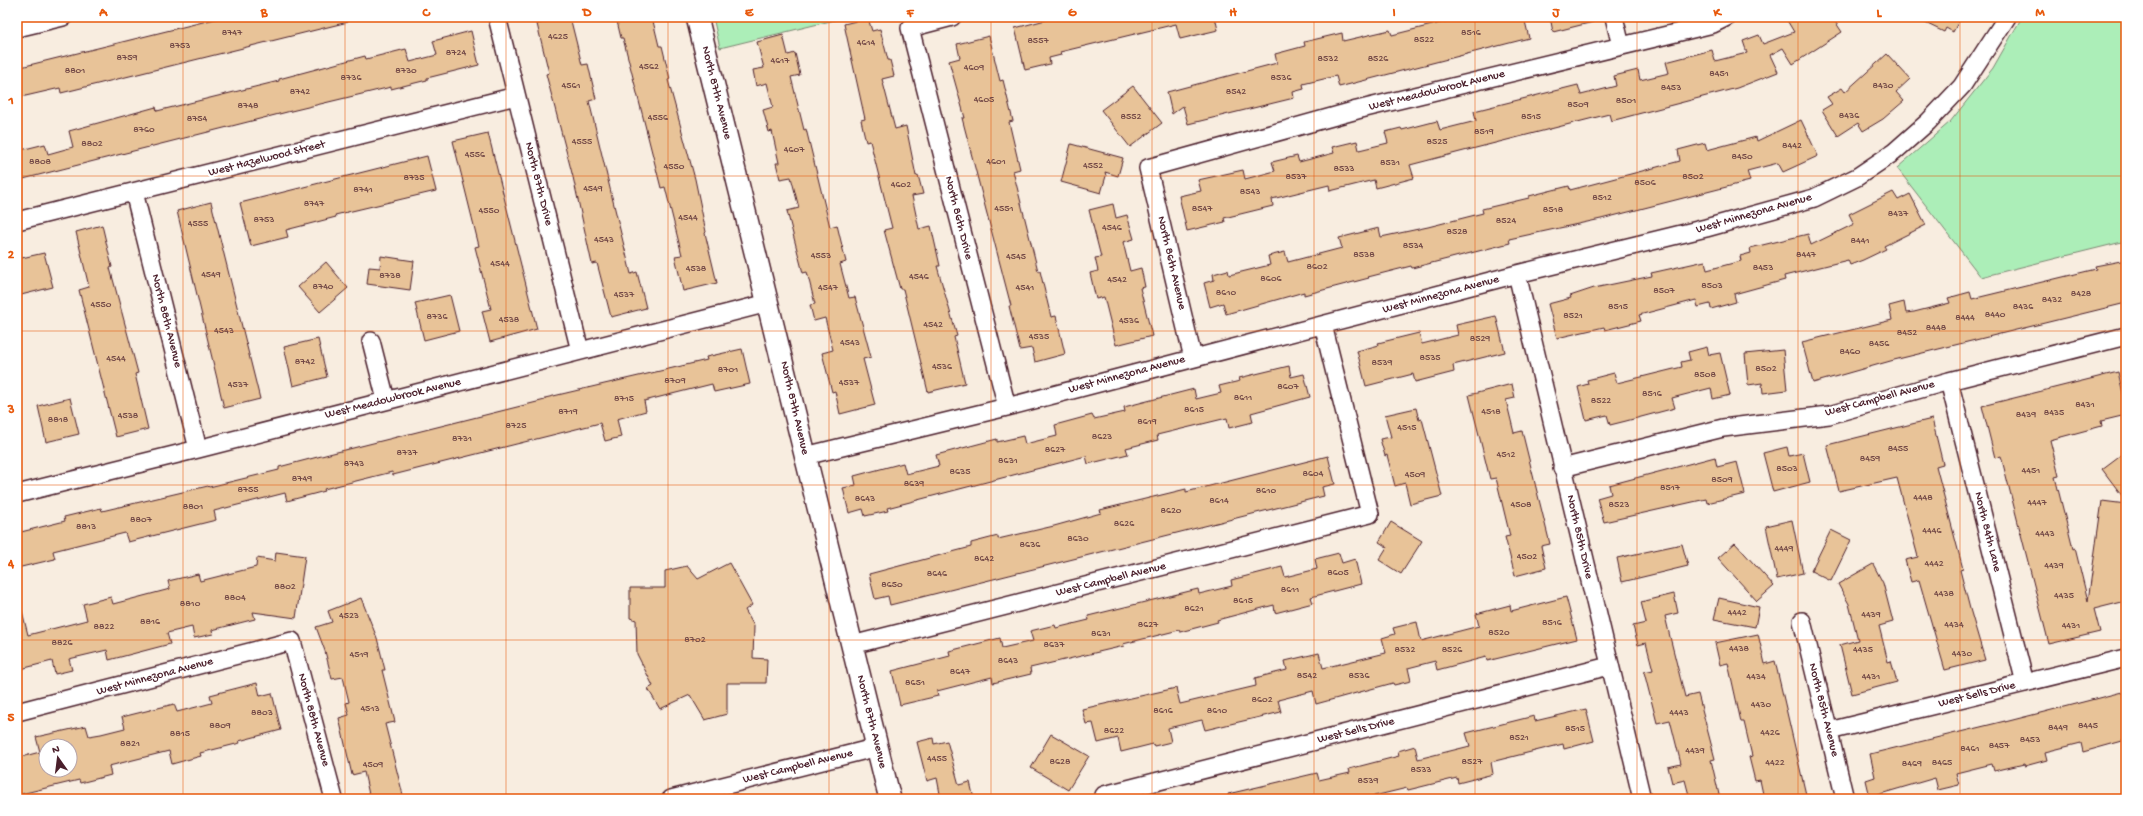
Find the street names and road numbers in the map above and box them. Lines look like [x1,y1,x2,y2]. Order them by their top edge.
street label: North 87th Avenue [698,45,735,142]
street label: West Meadowbrook Avenue [1368,67,1507,115]
street label: West Hazelwood Street [207,137,328,180]
street label: North 87th Drive [521,141,555,228]
street label: North 86th Drive [941,175,975,262]
street label: West Minnezona Avenue [1694,191,1814,237]
street label: North 86th Avenue [1153,215,1189,312]
street label: North 88th Avenue [148,273,185,370]
street label: West Minnezona Avenue [1381,273,1501,317]
street label: West Minnezona Avenue [1067,353,1187,397]
street label: North 87th Avenue [776,360,812,457]
street label: West Meadowbrook Avenue [324,375,463,423]
street label: West Campbell Avenue [1824,377,1937,420]
street label: North 84th Lane [1970,491,2004,574]
street label: North 85th Drive [1563,494,1596,581]
street label: West Campbell Avenue [1055,559,1168,600]
street label: West Minnezona Avenue [95,655,215,699]
street label: North 85th Avenue [1805,662,1842,759]
street label: North 88th Avenue [294,672,332,769]
street label: North 87th Avenue [853,674,890,771]
street label: West Sells Drive [1937,678,2018,711]
street label: West Sells Drive [1316,714,1397,747]
street label: West Campbell Avenue [742,746,855,787]

